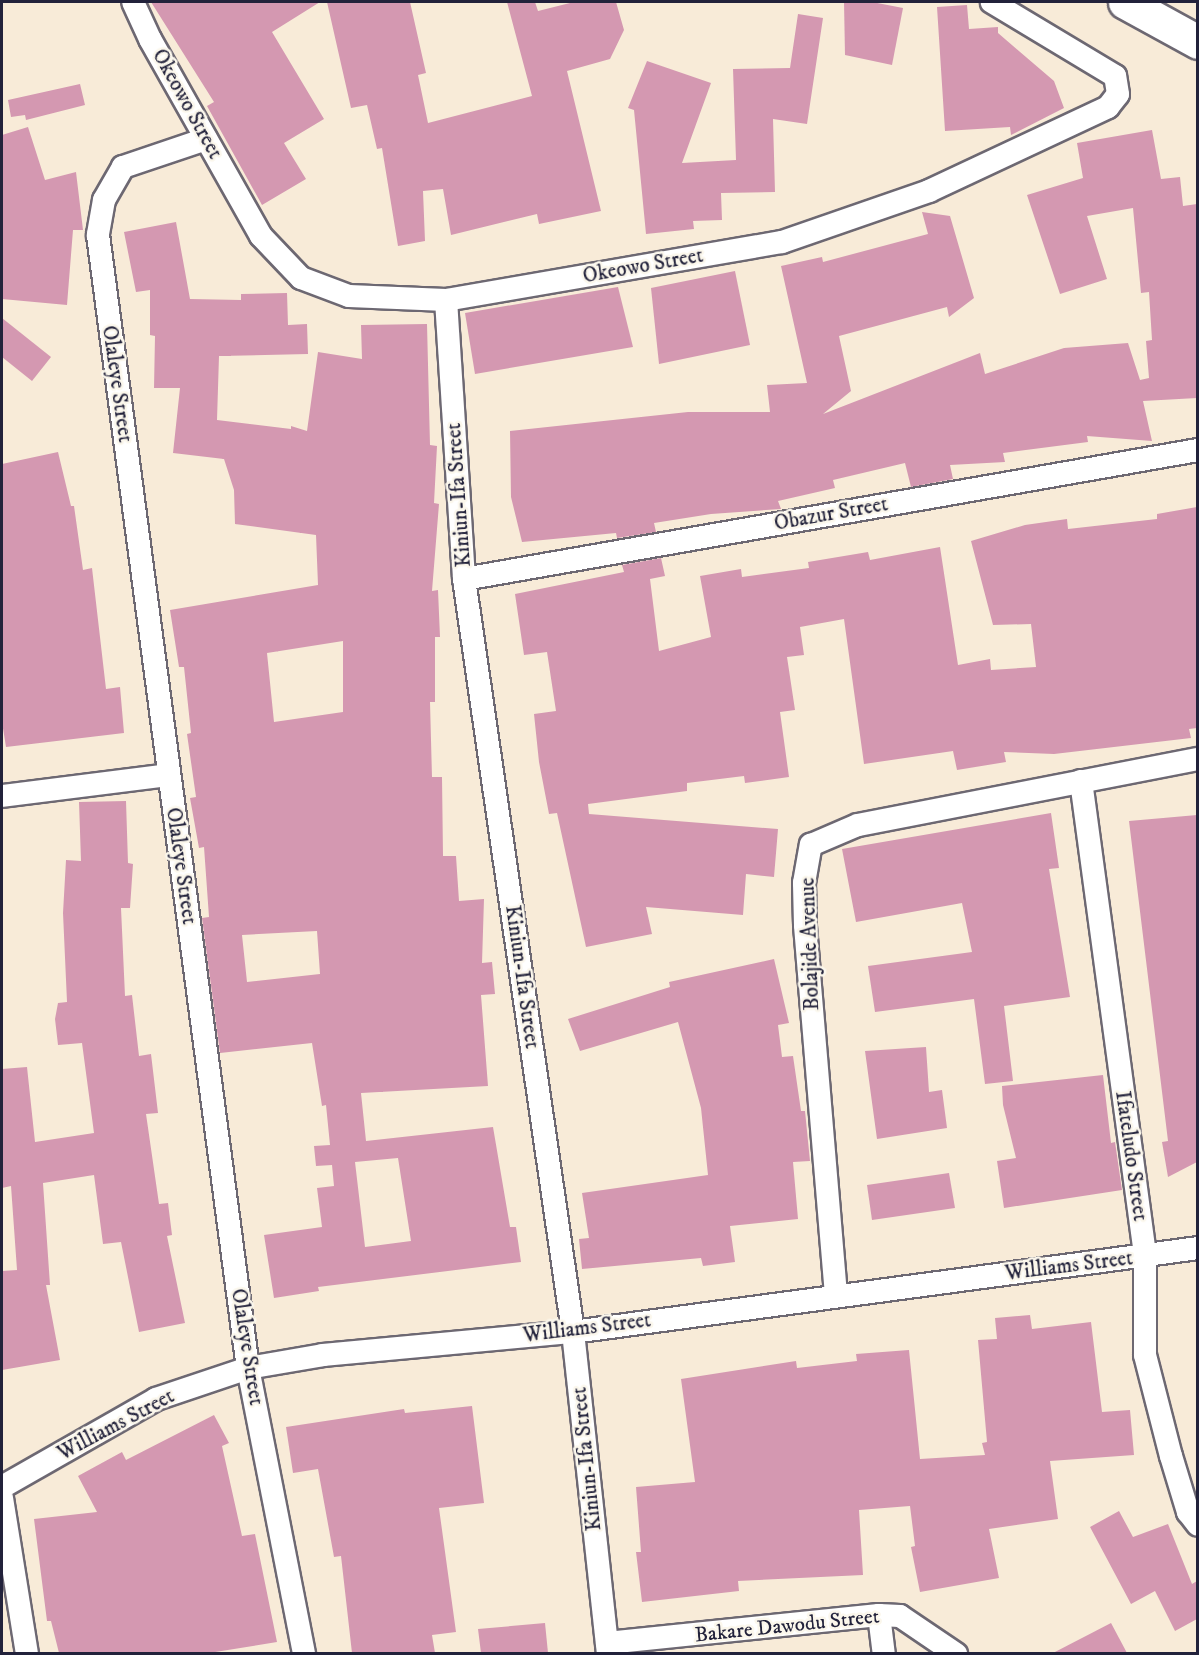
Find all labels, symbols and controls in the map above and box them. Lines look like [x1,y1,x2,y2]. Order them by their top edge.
street label: Okeowo Street [146,45,228,163]
street label: Okeowo Street [581,243,705,289]
street label: Olaleye Street [96,324,138,444]
street label: Kiniun-Ifa Street [441,422,477,568]
street label: Obazur Street [772,492,890,536]
street label: Olaleye Street [160,806,202,926]
street label: Bolajide Avenue [795,877,825,1011]
street label: Kiniun-Ifa Street [499,904,545,1050]
street label: Ifateludo Street [1109,1089,1153,1223]
street label: Williams Street [1004,1246,1134,1286]
street label: Olaleye Street [225,1287,269,1407]
street label: Williams Street [522,1308,652,1348]
street label: Williams Street [53,1384,179,1466]
street label: Kiniun-Ifa Street [567,1386,607,1532]
street label: Bakare Dawodu Street [693,1604,881,1648]

